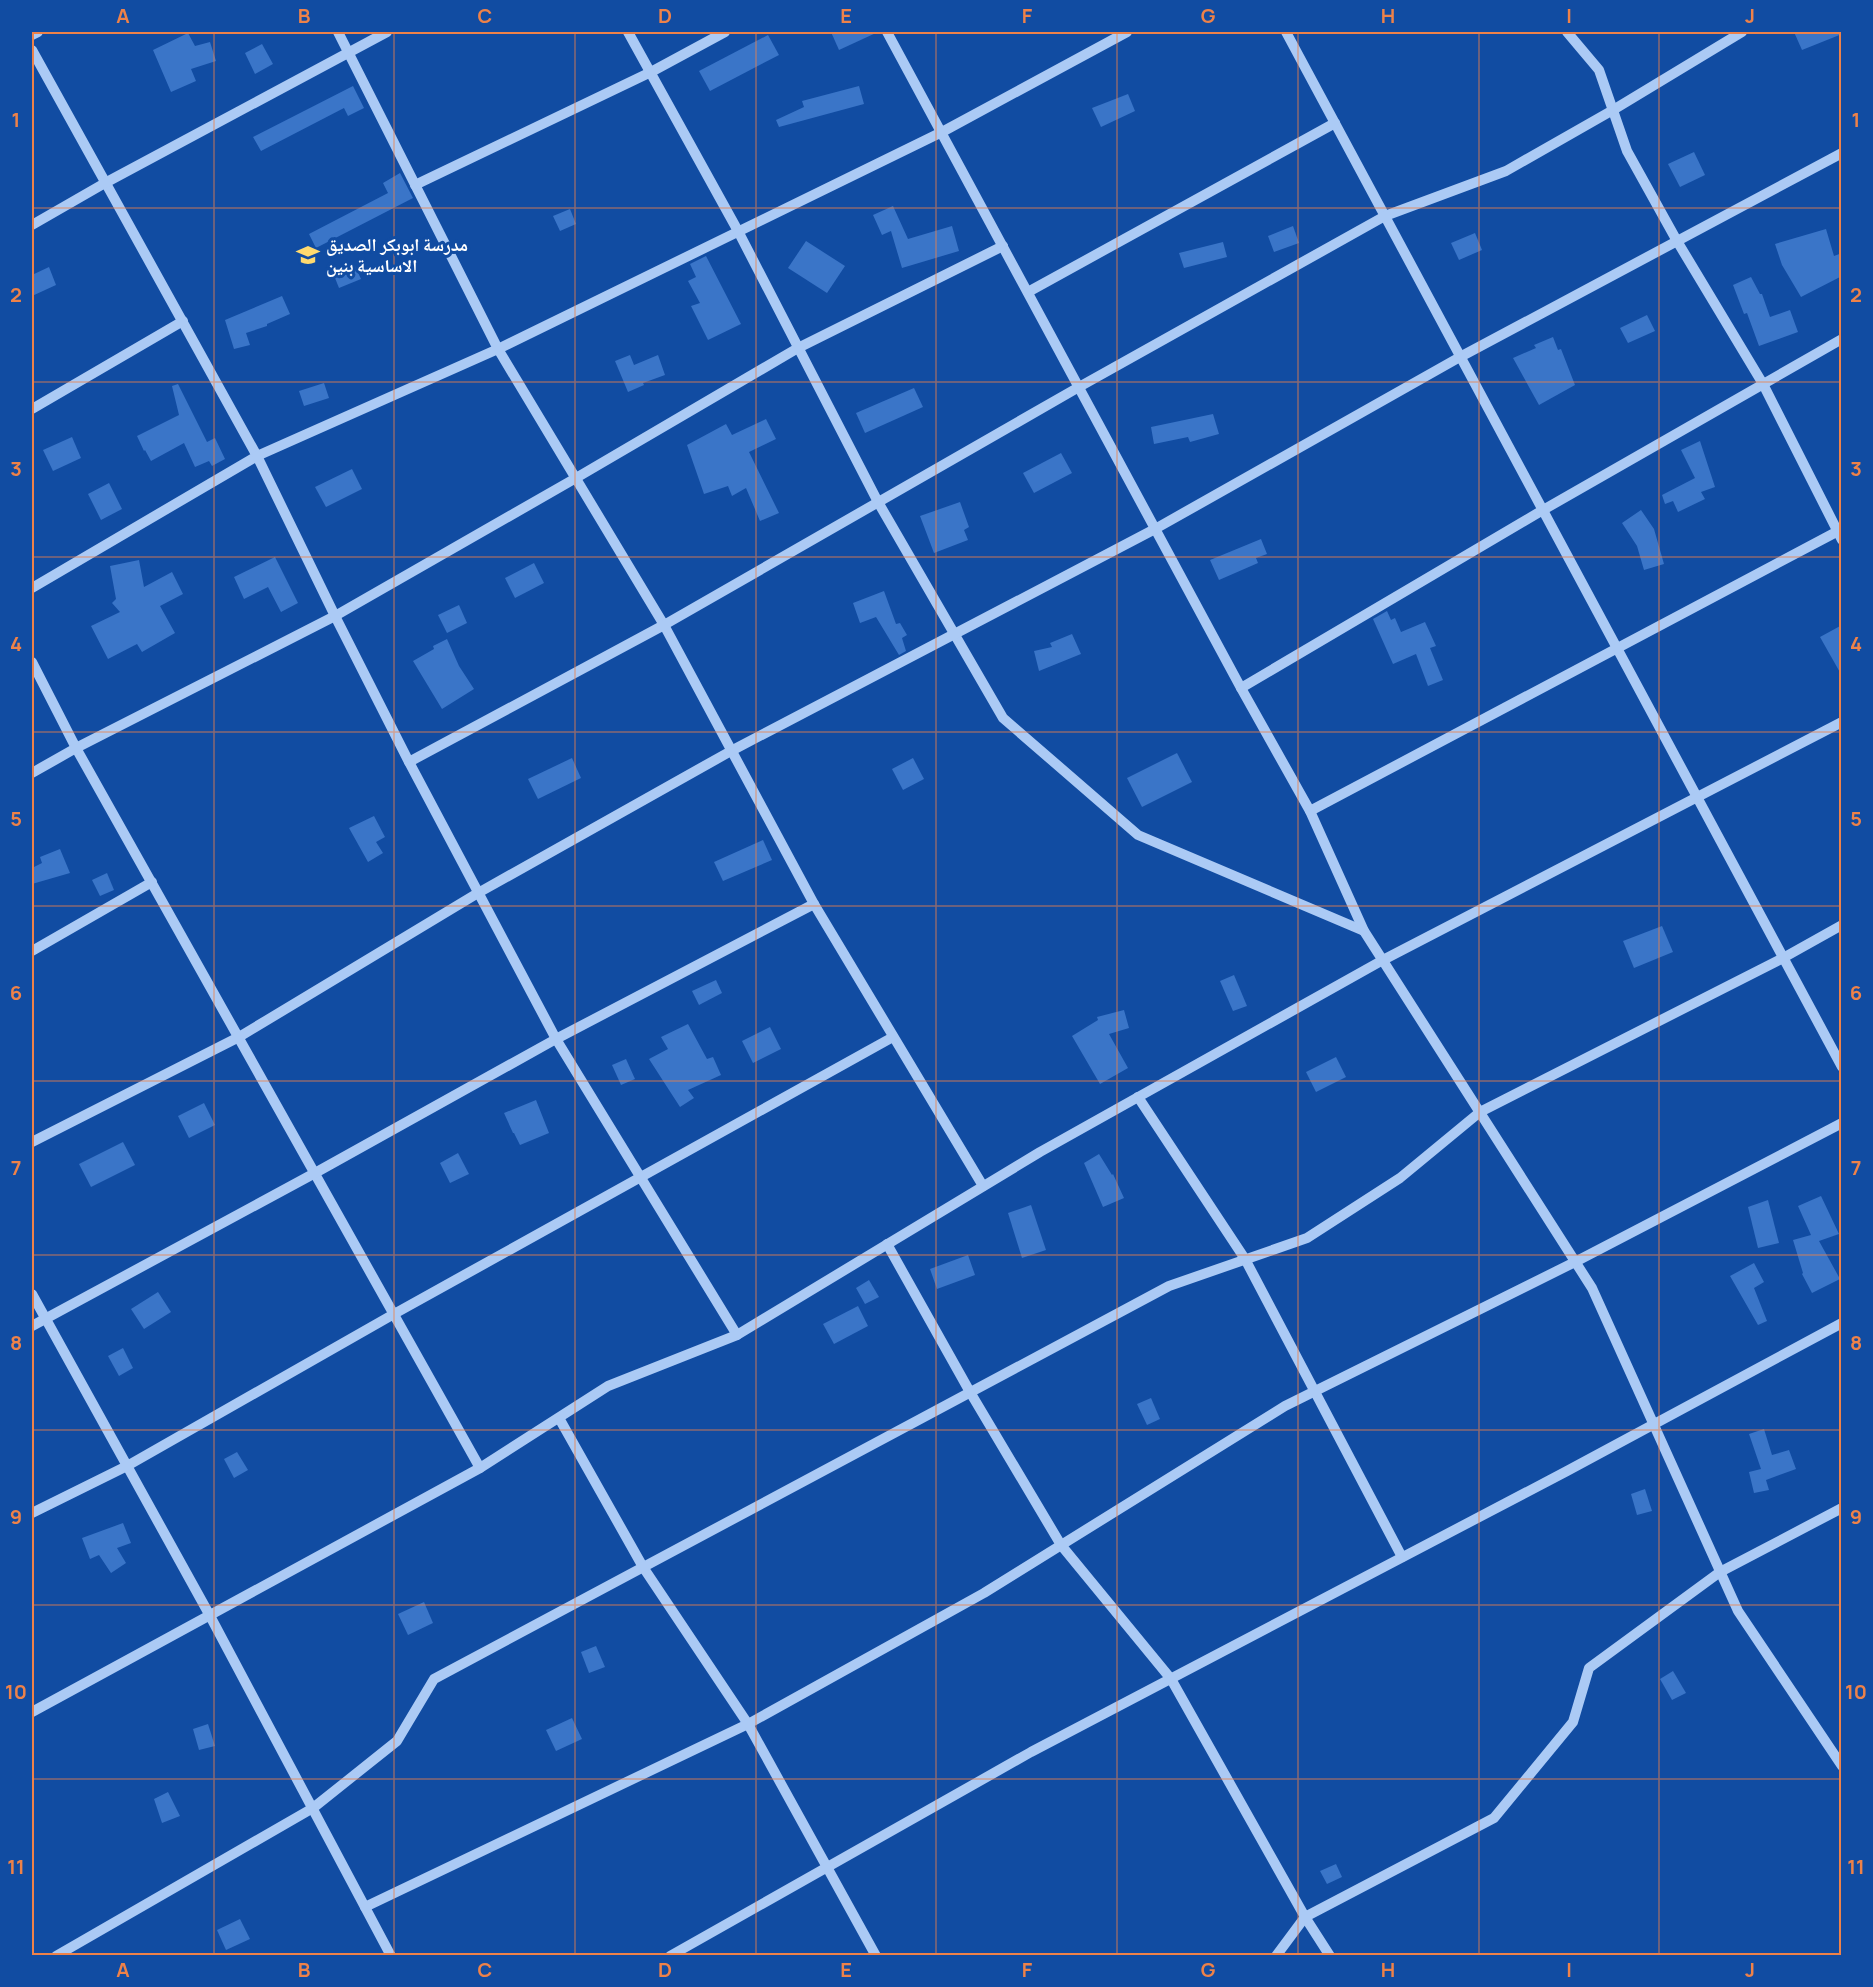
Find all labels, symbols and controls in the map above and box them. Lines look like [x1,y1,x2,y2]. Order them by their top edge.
text: A [116,2,130,29]
text: B [298,2,311,29]
text: C [478,2,492,29]
text: D [658,2,672,29]
text: E [840,2,852,29]
text: F [1022,2,1033,29]
text: G [1201,2,1216,29]
text: H [1381,2,1395,29]
text: I [1566,2,1572,29]
text: J [1745,2,1755,29]
text: 1 [12,106,20,133]
text: 1 [1852,106,1860,133]
place label: مدرسة ابوبكر الصديق الاساسية بنين [326,232,468,277]
school or university icon: مدرسة ابوبكر الصديق الاساسية بنين [295,242,321,268]
text: 2 [10,281,22,308]
text: 2 [1850,281,1862,308]
text: 3 [10,455,22,482]
text: 3 [1850,455,1862,482]
text: 4 [10,630,22,657]
text: 4 [1850,630,1862,657]
text: 5 [10,805,22,832]
text: 5 [1850,805,1862,832]
text: 6 [10,979,22,1006]
text: 6 [1850,979,1862,1006]
text: 7 [11,1154,21,1181]
text: 7 [1851,1154,1861,1181]
text: 8 [10,1329,22,1356]
text: 8 [1850,1329,1862,1356]
text: 9 [10,1503,22,1530]
text: 9 [1850,1503,1862,1530]
text: 10 [5,1678,27,1705]
text: 10 [1845,1678,1867,1705]
text: 11 [7,1853,25,1880]
text: 11 [1847,1853,1865,1880]
text: A [116,1956,130,1983]
text: B [298,1956,311,1983]
text: C [478,1956,492,1983]
text: D [658,1956,672,1983]
text: E [840,1956,852,1983]
text: F [1022,1956,1033,1983]
text: G [1201,1956,1216,1983]
text: H [1381,1956,1395,1983]
text: I [1566,1956,1572,1983]
text: J [1745,1956,1755,1983]

